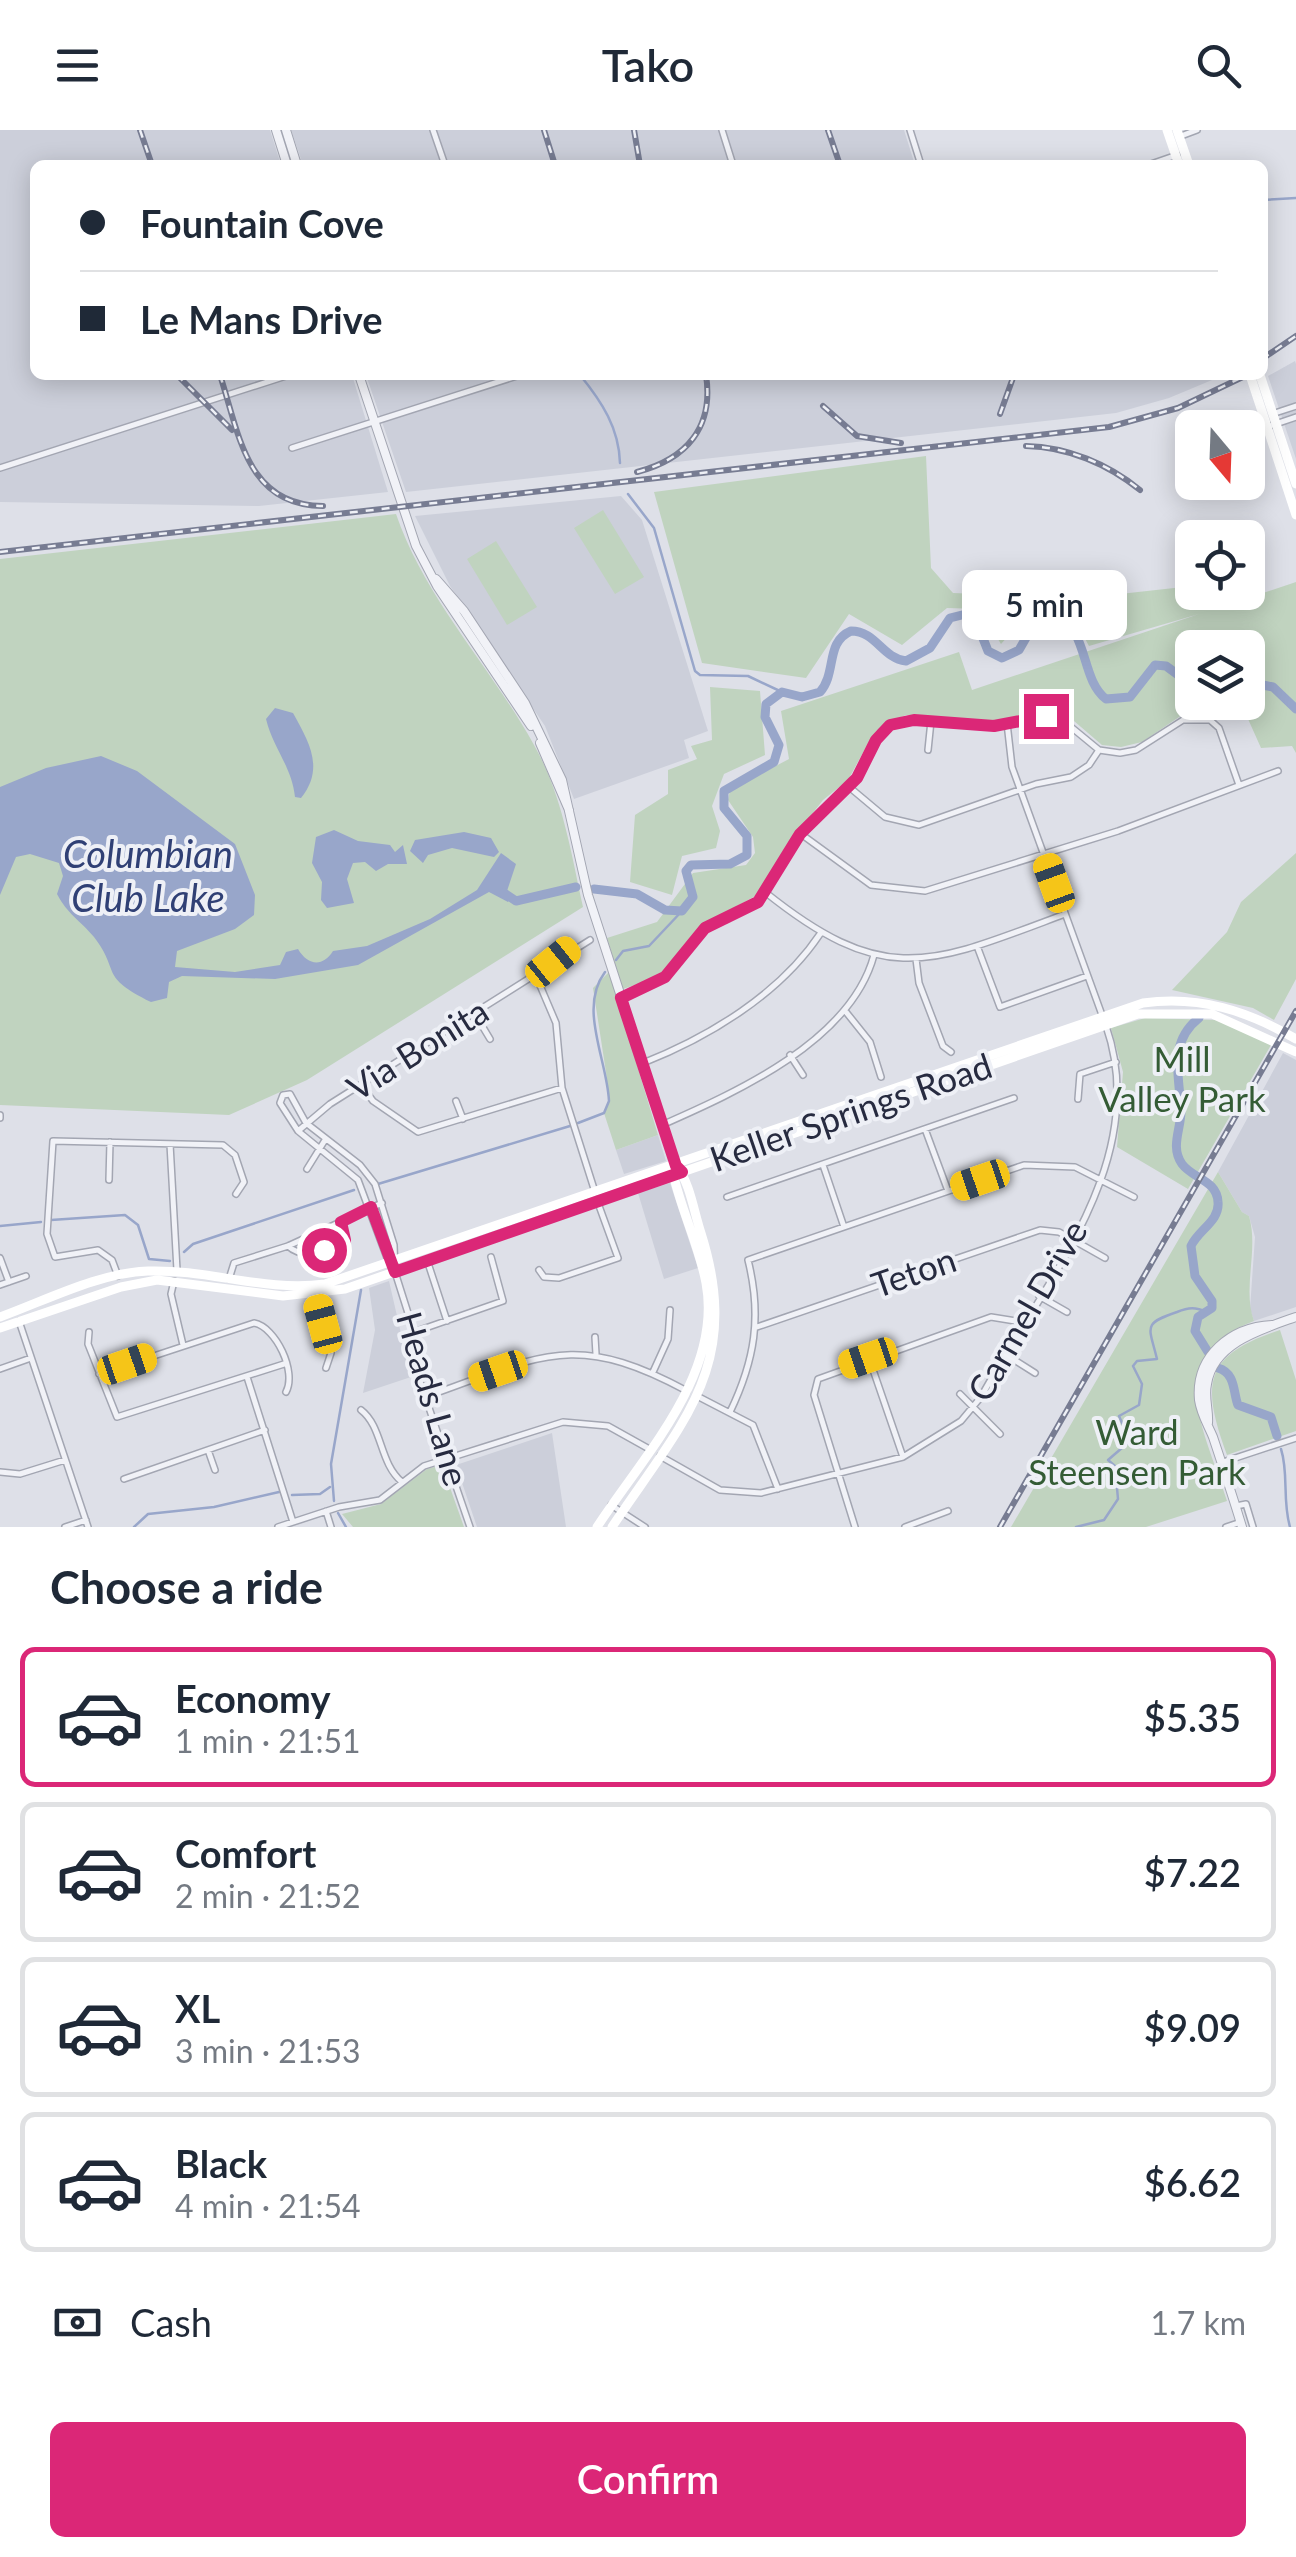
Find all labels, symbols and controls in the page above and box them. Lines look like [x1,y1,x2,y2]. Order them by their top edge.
icon: menu [50,38,105,93]
text: Tako [602,38,694,92]
icon: search [1191,38,1246,93]
text: Fountain Cove [140,200,384,246]
text: Le Mans Drive [140,296,382,342]
north arrow [1175,410,1265,500]
map controls [1175,410,1265,720]
button: locate [1175,520,1265,610]
callout: 5 min [964,571,1128,641]
text: 5 min [1005,585,1084,624]
button: layers [1175,630,1265,720]
route end [1024,694,1069,739]
water label: Columbian Club Lake [63,830,233,920]
car [1030,850,1078,916]
car [520,931,586,993]
street label: Via Bonita [339,988,495,1108]
park label: Mill Valley Park [1098,1037,1266,1119]
street label: Keller Springs Road [704,1043,997,1179]
car [947,1156,1013,1204]
street label: Carmel Drive [958,1212,1095,1408]
route start [302,1228,347,1273]
street label: Teton [866,1237,961,1305]
car [301,1291,345,1357]
street label: Heads Lane [389,1307,479,1490]
car [835,1334,901,1382]
car [94,1340,160,1388]
car [465,1347,531,1395]
park label: Ward Steensen Park [1028,1410,1246,1492]
text: Choose a ride [50,1560,323,1614]
icon: car [55,1672,145,1762]
text: Economy [175,1675,330,1721]
text: $5.35 [1144,1694,1241,1740]
text: 1 min · 21:51 [175,1721,361,1760]
icon: car [55,1827,145,1917]
text: Comfort [175,1830,316,1876]
text: $7.22 [1144,1849,1241,1895]
text: 2 min · 21:52 [175,1876,361,1915]
icon: car [55,1982,145,2072]
text: XL [175,1985,220,2031]
text: $9.09 [1144,2004,1241,2050]
text: 3 min · 21:53 [175,2031,361,2070]
icon: car [55,2137,145,2227]
text: Black [175,2140,267,2186]
text: $6.62 [1144,2159,1241,2205]
text: 4 min · 21:54 [175,2186,361,2225]
icon: cash [50,2295,105,2350]
text: Cash [130,2299,212,2345]
text: 1.7 km [1151,2303,1246,2342]
button: Confirm [50,2422,1246,2537]

